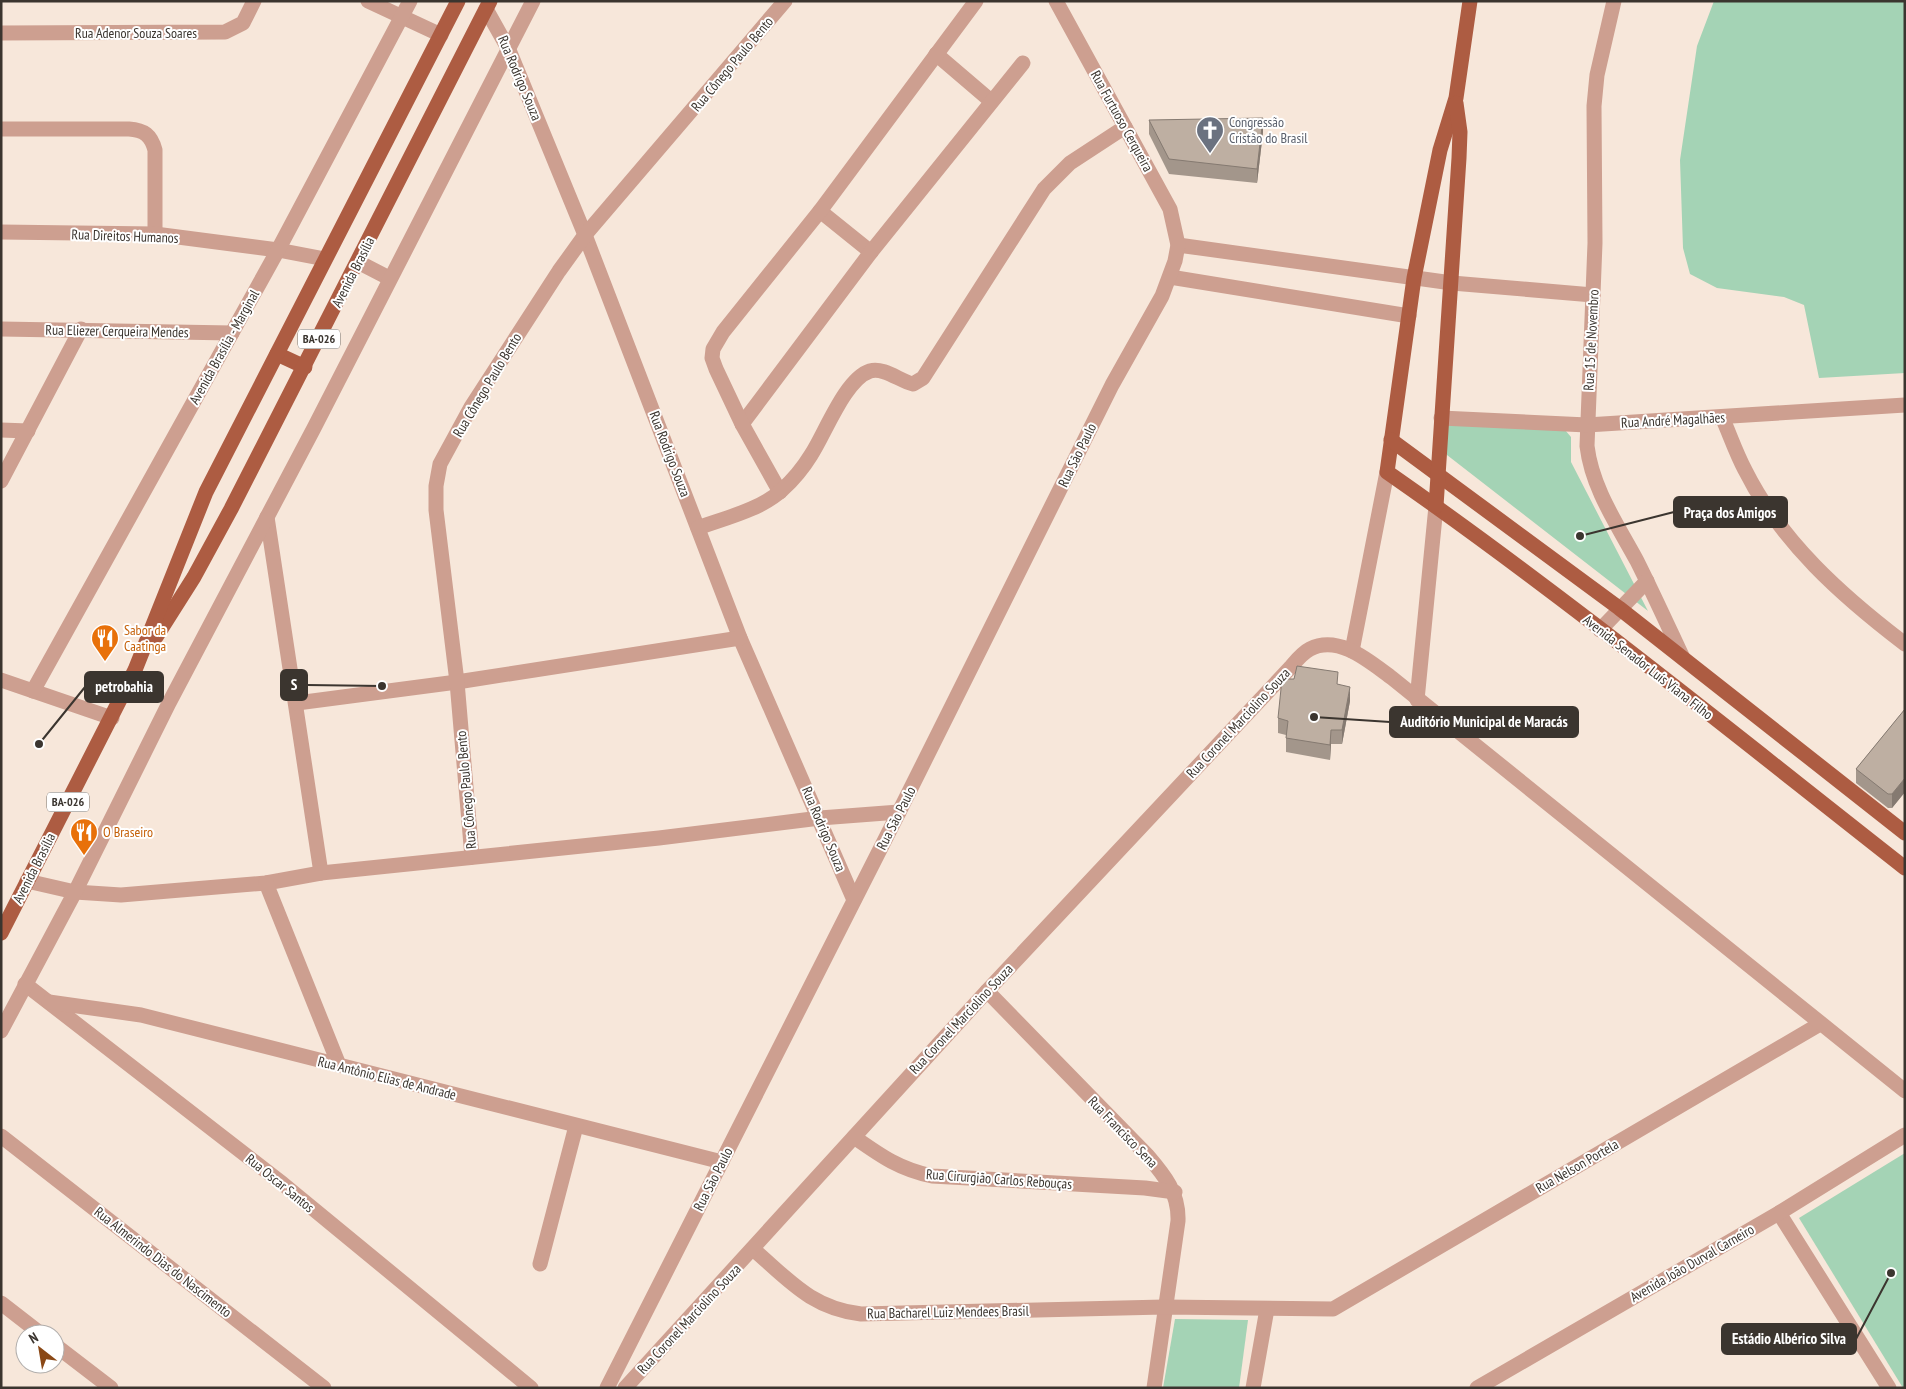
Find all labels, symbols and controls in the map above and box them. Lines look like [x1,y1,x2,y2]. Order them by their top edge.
street label: Rua Cônego Paulo Bento [687,13,777,115]
street label: Rua Adenor Souza Soares [75,24,197,42]
street label: Rua Rodrigo Souza [494,33,546,123]
street label: Rua Furtuoso Cerqueira [1087,67,1157,175]
place label: Congressão Cristão do Brasil [1229,113,1308,147]
church icon: Congressão Cristão do Brasil [1195,115,1225,154]
street label: Rua Direitos Humanos [71,225,179,247]
street label: Avenida Brasília [328,234,378,310]
street label: Avenida Brasília - Marginal [185,286,263,407]
street label: Rua 15 de Novembro [1579,289,1603,391]
street label: Rua Eliezer Cerqueira Mendes [45,321,189,341]
road number: BA-026 [298,329,340,348]
street label: Rua Cônego Paulo Bento [449,330,525,440]
street label: Rua André Magalhães [1621,408,1726,432]
street label: Rua Rodrigo Souza [645,409,695,499]
street label: Rua São Paulo [1054,420,1100,490]
callout: Praça dos Amigos [1674,497,1787,527]
text: Praça dos Amigos [1684,503,1776,522]
street label: Avenida Senador Luís Viana Filho [1579,611,1717,723]
place label: Sabor da Caatinga [124,621,166,655]
restaurant icon: Sabor da Caatinga [90,623,120,662]
street label: Rua Coronel Marciolino Souza [1182,664,1294,782]
callout: S [281,670,307,700]
callout: petrobahia [85,672,163,702]
text: S [291,675,298,694]
text: petrobahia [95,677,153,696]
callout: Auditório Municipal de Maracás [1390,707,1578,737]
text: Auditório Municipal de Maracás [1399,712,1568,731]
street label: Rua Cônego Paulo Bento [452,730,480,850]
street label: Rua São Paulo [872,783,920,853]
street label: Rua Rodrigo Souza [798,784,850,874]
road number: BA-026 [47,792,89,812]
restaurant icon: O Braseiro [69,817,99,856]
place label: O Braseiro [103,823,153,841]
street label: Avenida Brasília [9,830,59,906]
street label: Rua Coronel Marciolino Souza [905,960,1017,1078]
street label: Rua Antônio Elias de Andrade [316,1052,458,1104]
street label: Rua Francisco Sena [1084,1092,1162,1172]
street label: Rua Nelson Portela [1533,1135,1621,1197]
street label: Rua São Paulo [689,1144,737,1214]
street label: Rua Oscar Santos [242,1150,318,1216]
street label: Rua Cirurgião Carlos Rebouças [925,1165,1073,1193]
street label: Rua Almerindo Dias do Nascimento [91,1203,235,1321]
street label: Avenida João Durval Carneiro [1627,1220,1757,1306]
street label: Rua Coronel Marciolino Souza [633,1260,745,1378]
street label: Rua Bacharel Luiz Mendees Brasil [867,1302,1030,1322]
north arrow [15,1324,65,1374]
callout: Estádio Albérico Silva [1722,1324,1856,1354]
text: N [25,1328,41,1348]
text: Estádio Albérico Silva [1732,1329,1846,1348]

